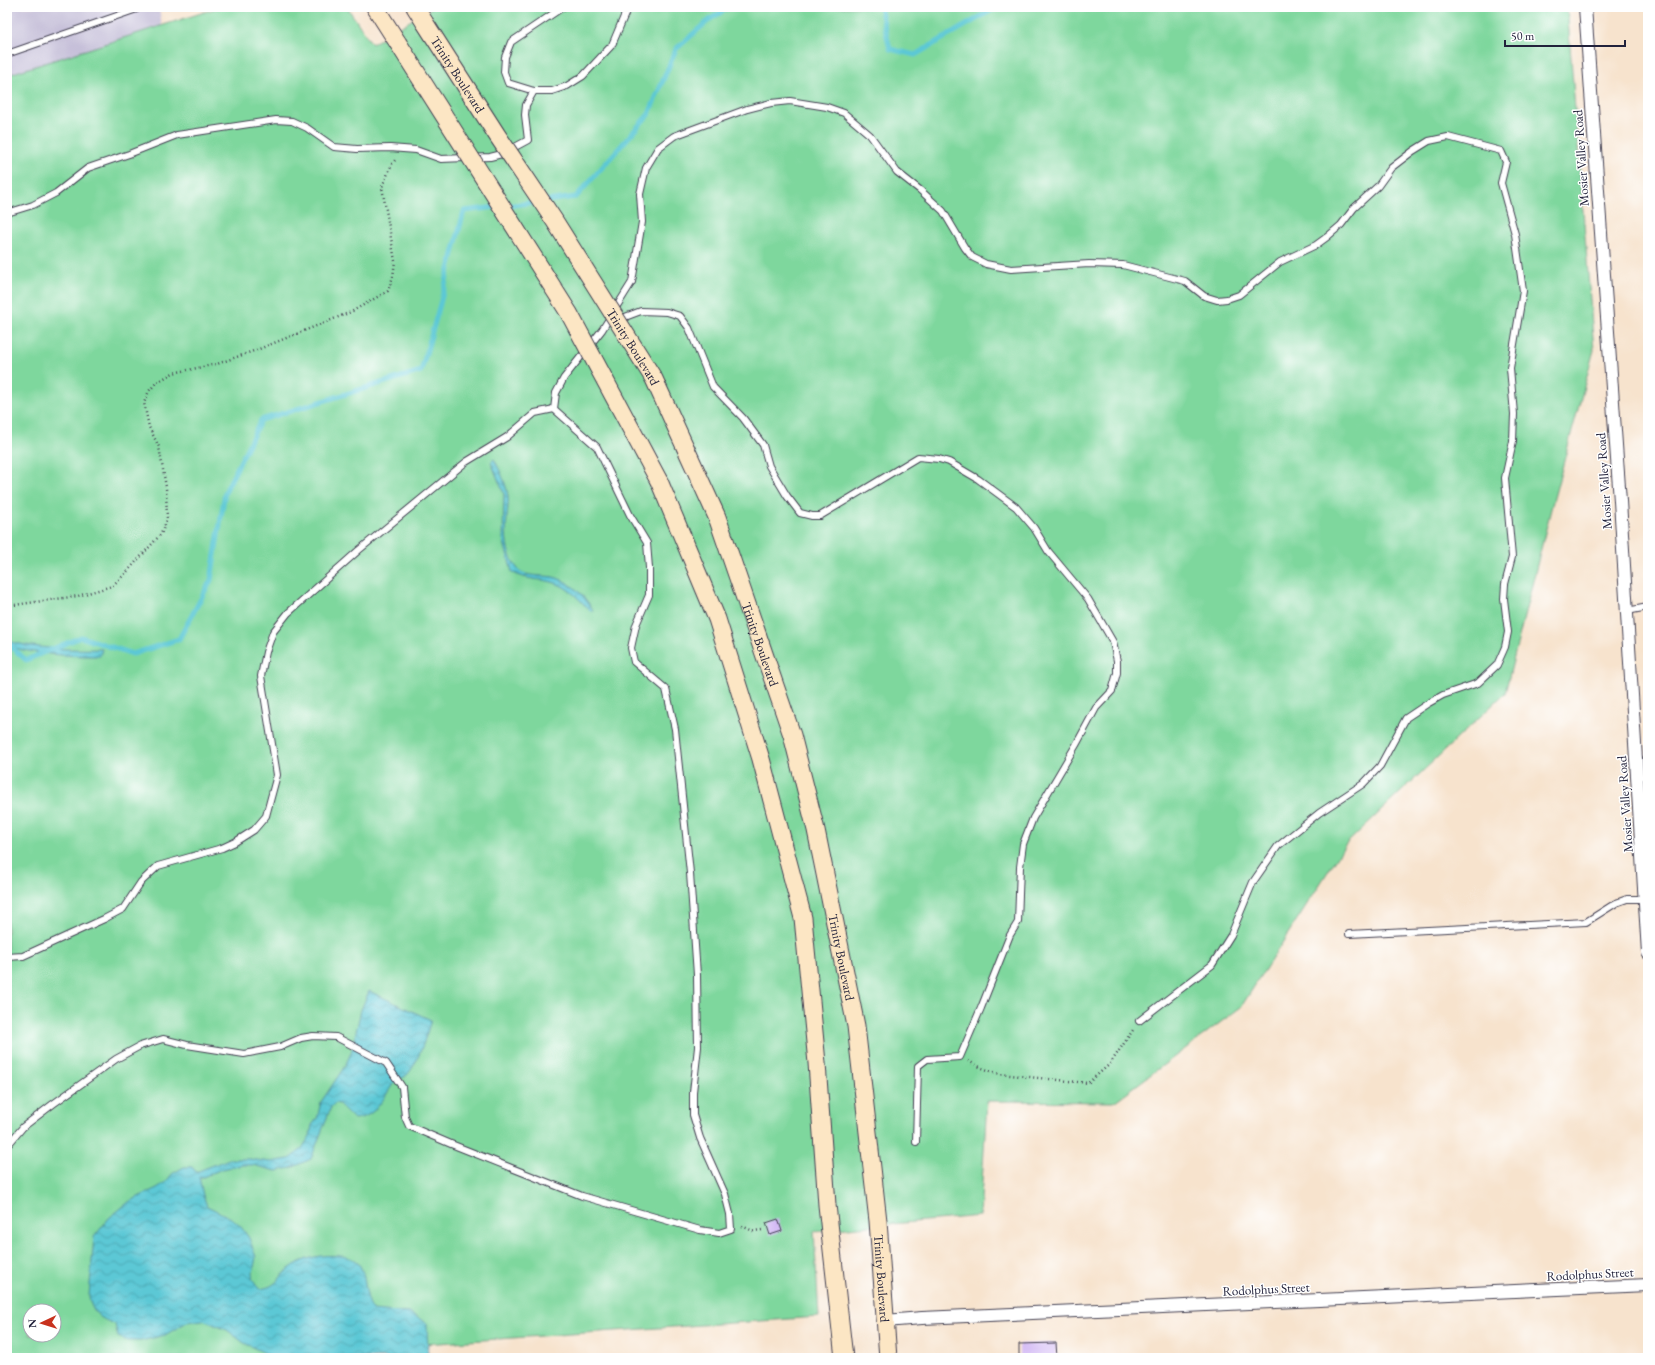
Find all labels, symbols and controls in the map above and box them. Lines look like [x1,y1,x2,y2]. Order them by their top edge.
scale bar [1505,22,1625,48]
text: 50 m [1511,28,1535,44]
street label: Trinity Boulevard [427,33,489,116]
street label: Mosier Valley Road [1569,109,1593,207]
street label: Trinity Boulevard [603,305,664,388]
street label: Mosier Valley Road [1592,432,1616,530]
street label: Trinity Boulevard [738,600,783,689]
street label: Mosier Valley Road [1613,755,1637,853]
street label: Trinity Boulevard [825,912,859,1002]
street label: Trinity Boulevard [870,1234,894,1323]
street label: Rodolphus Street [1546,1263,1634,1285]
street label: Rodolphus Street [1222,1278,1310,1300]
north arrow [22,1303,62,1343]
text: N [25,1319,39,1329]

